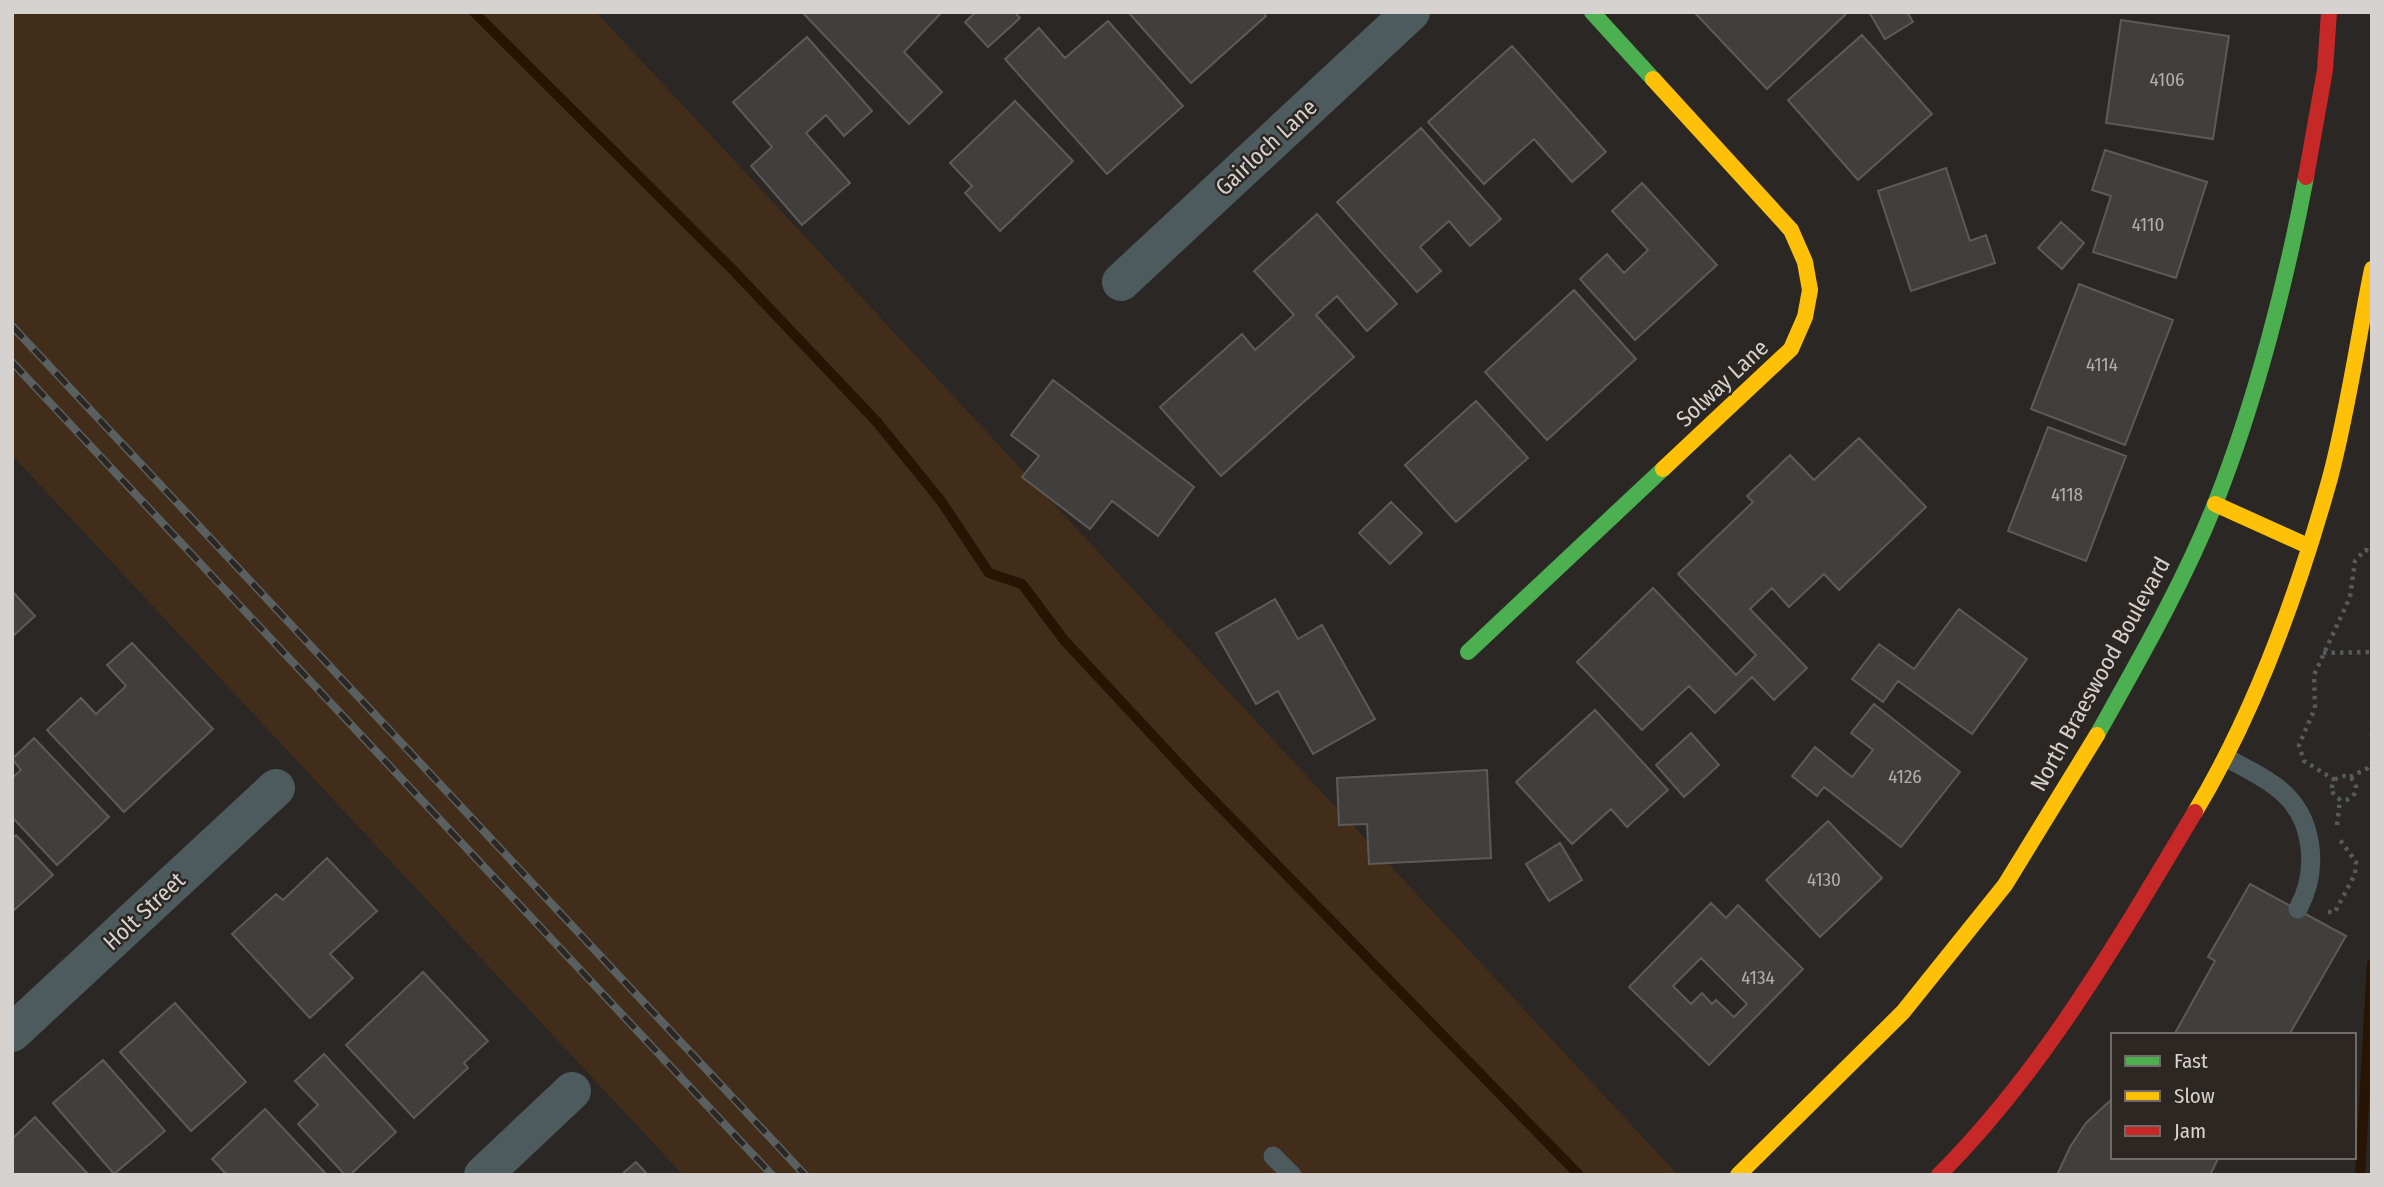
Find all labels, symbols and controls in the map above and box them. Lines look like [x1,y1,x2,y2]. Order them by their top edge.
house number: 4106 [2150,68,2184,91]
street label: Gairloch Lane [1209,93,1323,201]
house number: 4110 [2132,213,2164,236]
street label: Solway Lane [1670,333,1774,433]
house number: 4114 [2086,353,2118,376]
house number: 4118 [2051,483,2083,506]
street label: North Braeswood Boulevard [2024,552,2176,796]
house number: 4126 [1888,765,1922,788]
street label: Holt Street [97,866,191,956]
house number: 4130 [1807,868,1841,891]
house number: 4134 [1741,966,1775,989]
legend [2111,1033,2356,1159]
text: Fast [2174,1048,2208,1074]
text: Slow [2174,1083,2215,1109]
text: Jam [2174,1118,2206,1144]

